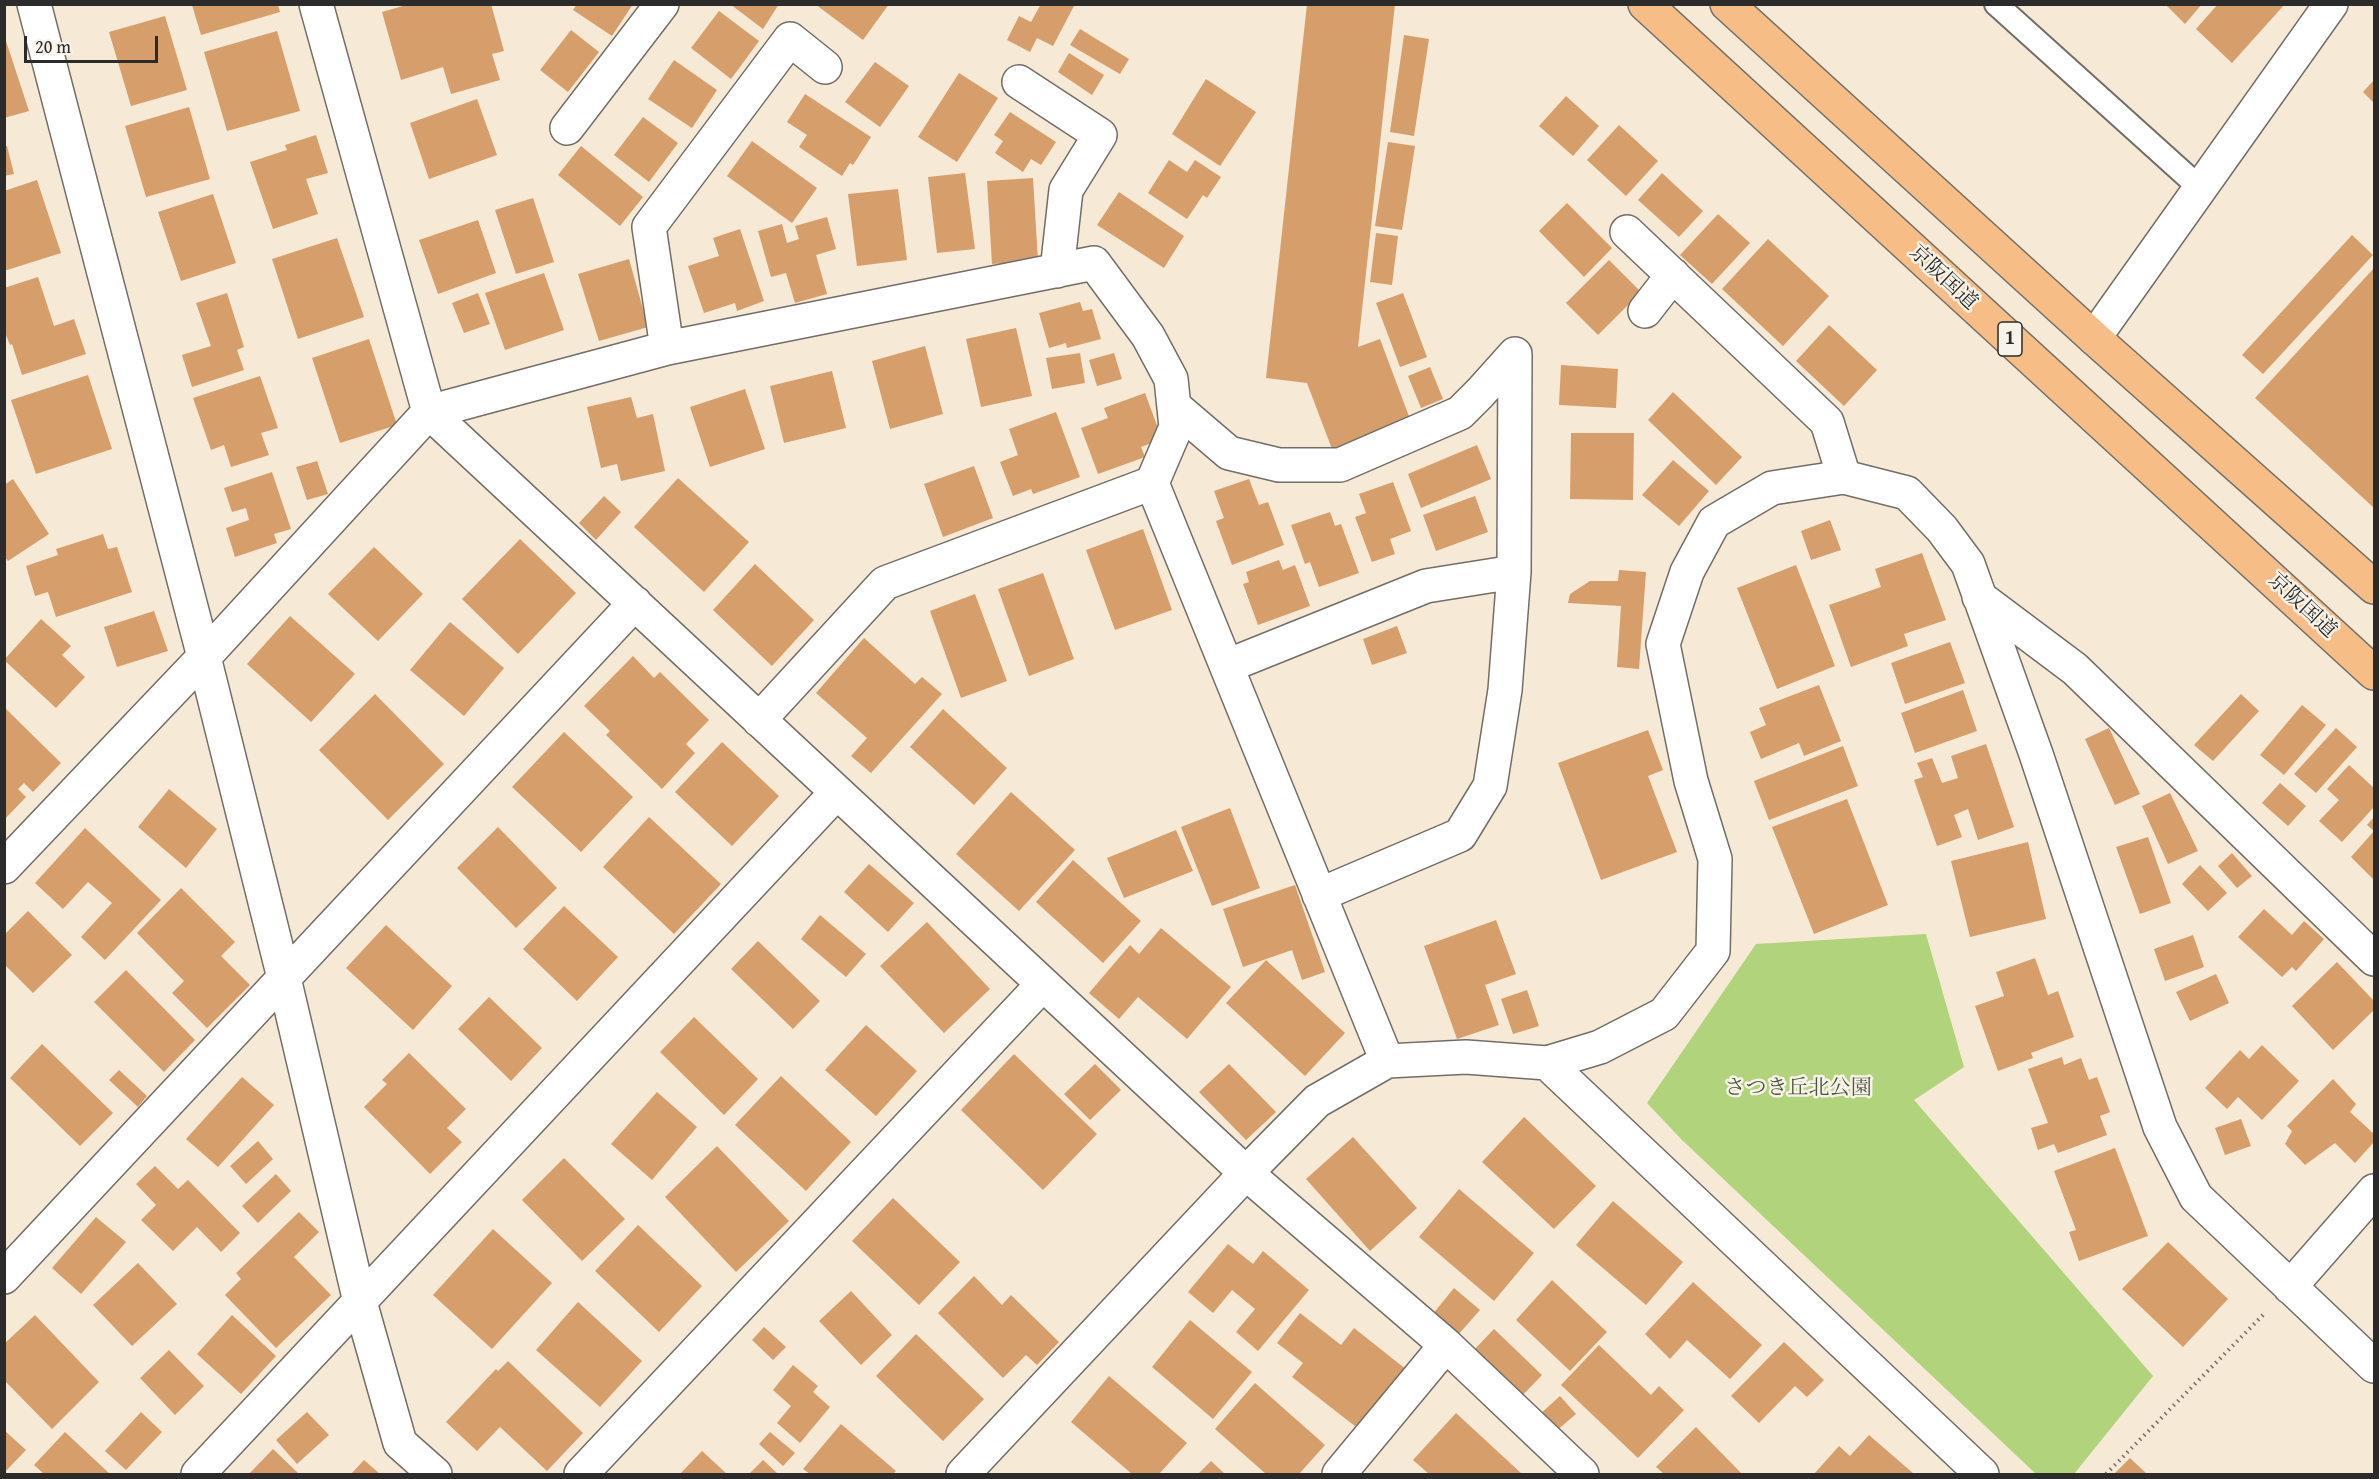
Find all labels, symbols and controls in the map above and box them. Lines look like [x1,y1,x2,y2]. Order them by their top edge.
scale bar [27,24,160,62]
text: 20 m [35,33,71,60]
street label: 京阪国道 [1904,240,1982,316]
road number: 1 [1998,322,2022,356]
street label: 京阪国道 [2263,568,2341,644]
park label: さつき丘北公園 [1725,1076,1871,1102]

